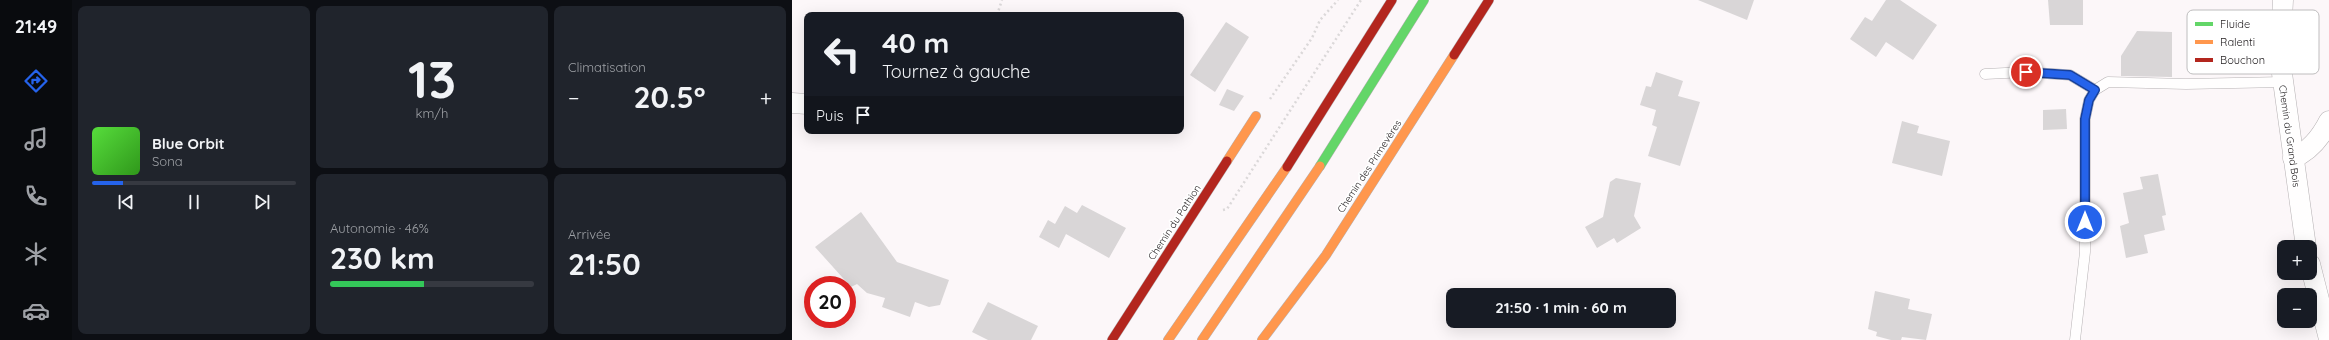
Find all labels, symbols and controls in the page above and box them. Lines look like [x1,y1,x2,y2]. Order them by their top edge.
legend [2187,10,2319,74]
text: 21:49 [15,15,57,38]
text: Fluide [2220,17,2250,31]
text: 40 m [882,25,949,60]
icon: left [816,28,868,80]
text: Ralenti [2220,35,2255,49]
text: 13 [408,46,456,111]
text: Bouchon [2220,53,2265,67]
pin [2009,55,2043,89]
text: Climatisation [568,59,646,75]
text: Tournez à gauche [882,60,1031,83]
icon: arrive [2015,61,2037,83]
icon: directions [22,67,50,95]
text: 20.5° [634,78,706,116]
text: − [568,84,579,112]
text: + [760,84,772,112]
street label: Chemin du Grand Bois [2276,84,2303,188]
icon: arrive [852,104,874,126]
text: km/h [416,105,448,121]
text: Puis [816,106,844,125]
street label: Chemin des Primevères [1334,117,1405,215]
icon: music [22,125,50,153]
text: Blue Orbit [152,134,225,153]
text: Sona [152,153,183,169]
icon: phone [22,182,50,210]
street label: Chemin du Pathion [1145,182,1204,262]
icon: previous [115,191,137,213]
icon: pause [183,191,205,213]
icon: next [251,191,273,213]
position arrow [2064,201,2106,243]
text: Autonomie · 46% [330,220,429,236]
text: Arrivée [568,226,611,242]
text: 230 km [330,239,435,277]
icon: climate [22,240,50,268]
map controls [2277,240,2317,328]
button: + [2277,240,2317,280]
text: 21:50 [568,245,641,283]
speed limit sign: 20 [804,276,856,328]
button: − [2277,288,2317,328]
icon: car [22,297,50,325]
text: 21:50 · 1 min · 60 m [1495,298,1627,317]

